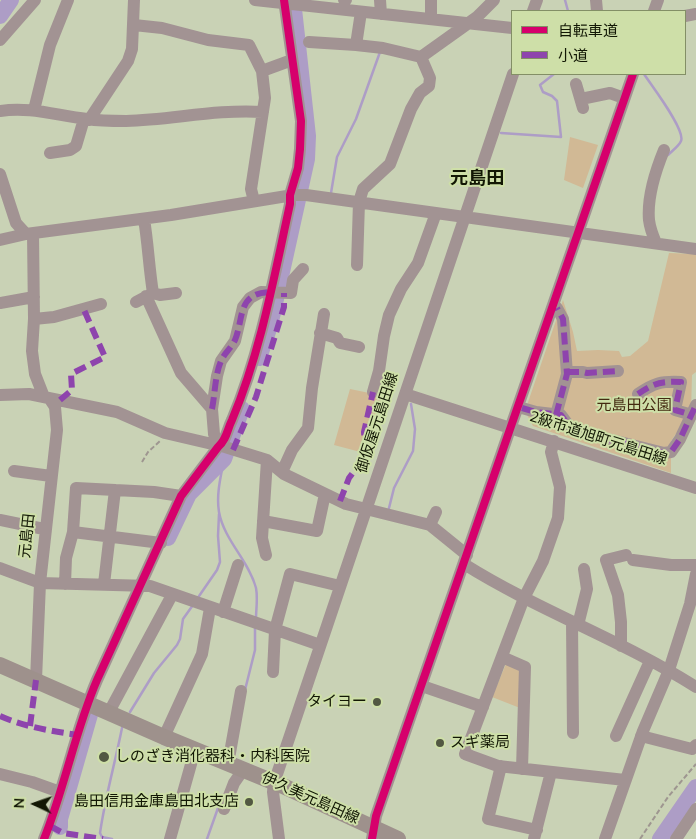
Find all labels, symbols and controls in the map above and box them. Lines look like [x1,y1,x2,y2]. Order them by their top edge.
legend [511,10,686,75]
text: 自転車道 [558,21,618,41]
text: 小道 [558,46,588,66]
district label: 元島田 [450,169,504,191]
street label: 御仮屋元島田線 [353,370,403,476]
park label: 元島田公園 [597,397,671,415]
street label: 2級市道旭町元島田線 [527,408,669,470]
street label: 元島田 [17,513,39,559]
place label: タイヨー [307,693,367,711]
marker: タイヨー [371,696,383,708]
place label: スギ薬局 [450,734,510,752]
marker: スギ薬局 [434,737,446,749]
place label: しのざき消化器科・内科医院 [115,748,310,766]
marker: しのざき消化器科・内科医院 [97,750,111,764]
street label: 伊久美元島田線 [258,769,362,829]
north arrow [10,779,60,829]
place label: 島田信用金庫島田北支店 [74,793,239,811]
marker: 島田信用金庫島田北支店 [243,796,255,808]
text: N [10,797,29,809]

